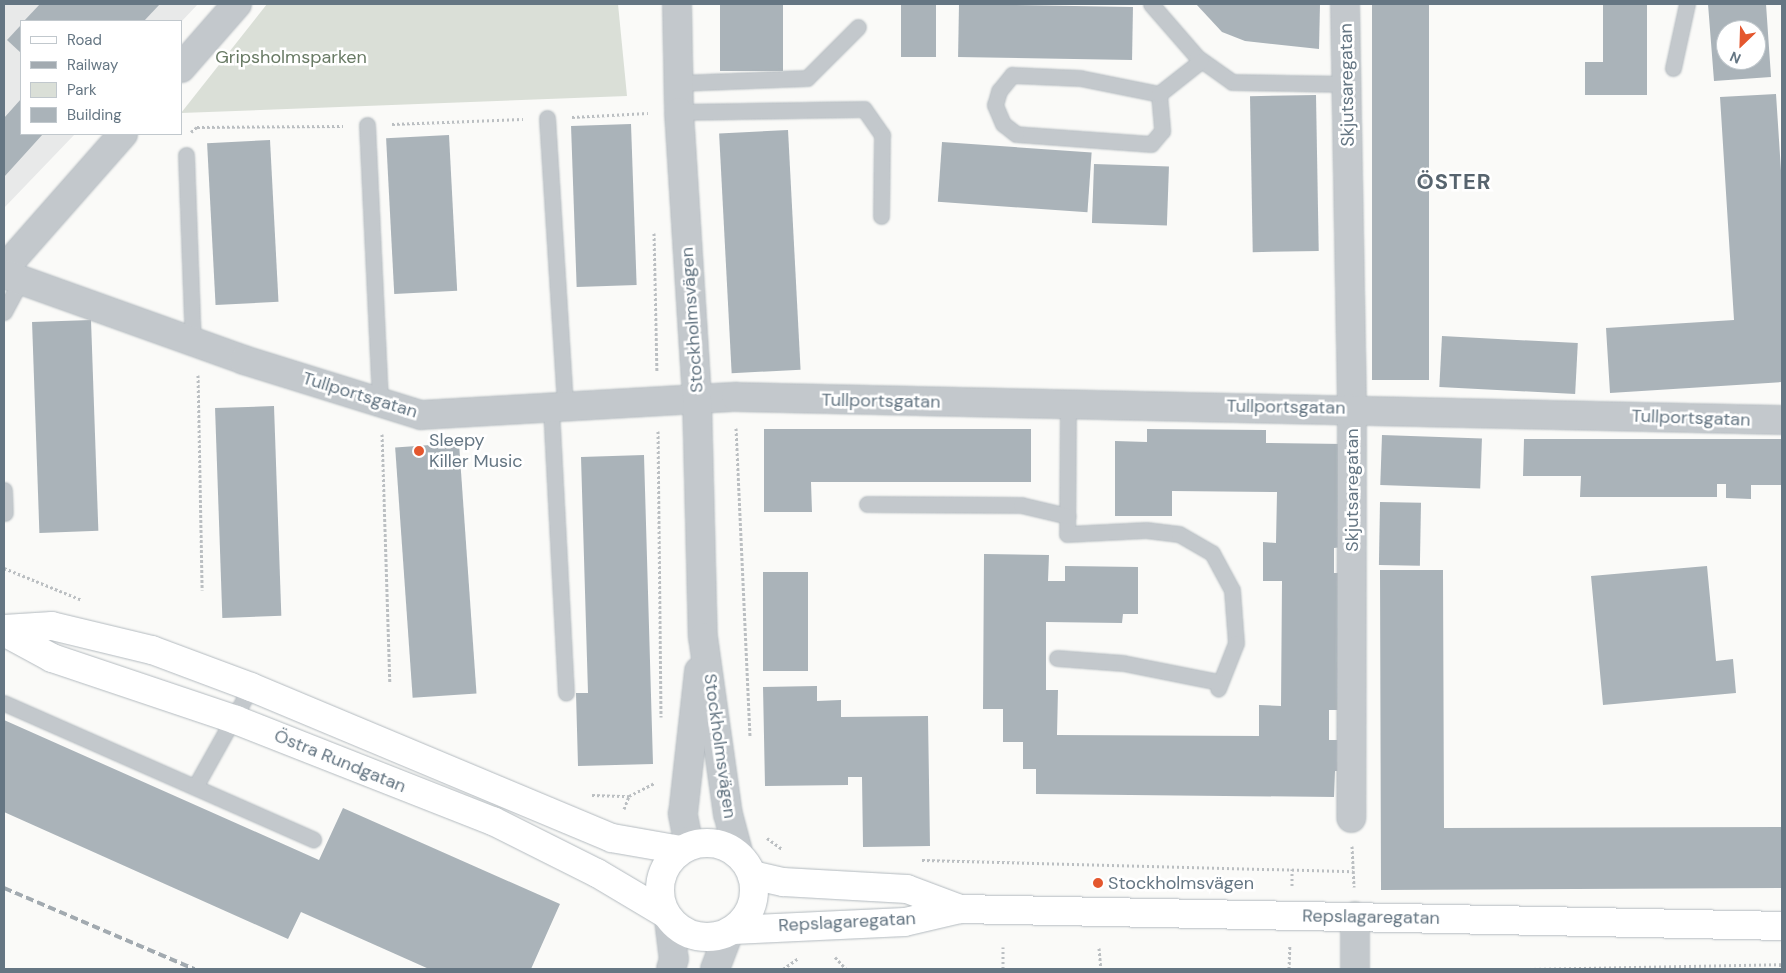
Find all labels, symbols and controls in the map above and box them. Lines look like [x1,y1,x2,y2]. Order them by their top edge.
legend [20,20,182,135]
north arrow [1716,20,1766,70]
street label: Skjutsaregatan [1335,23,1359,147]
text: Road [67,30,102,50]
park label: Gripsholmsparken [215,46,367,68]
text: N [1727,47,1744,68]
text: Railway [67,55,118,75]
text: Park [67,80,97,100]
text: Building [67,105,122,125]
district label: ÖSTER [1416,169,1492,195]
street label: Stockholmsvägen [676,246,708,394]
street label: Tullportsgatan [300,367,420,423]
street label: Tullportsgatan [821,389,941,413]
street label: Tullportsgatan [1226,395,1346,419]
street label: Tullportsgatan [1631,405,1751,431]
street label: Skjutsaregatan [1341,428,1363,552]
place label: Sleepy Killer Music [429,430,523,472]
marker: Sleepy Killer Music [413,445,425,457]
street label: Stockholmsvägen [699,672,741,820]
street label: Östra Rundgatan [271,725,409,797]
place label: Stockholmsvägen [1108,872,1254,894]
marker: Stockholmsvägen [1092,877,1104,889]
street label: Repslagaregatan [1302,905,1440,929]
street label: Repslagaregatan [778,908,916,936]

